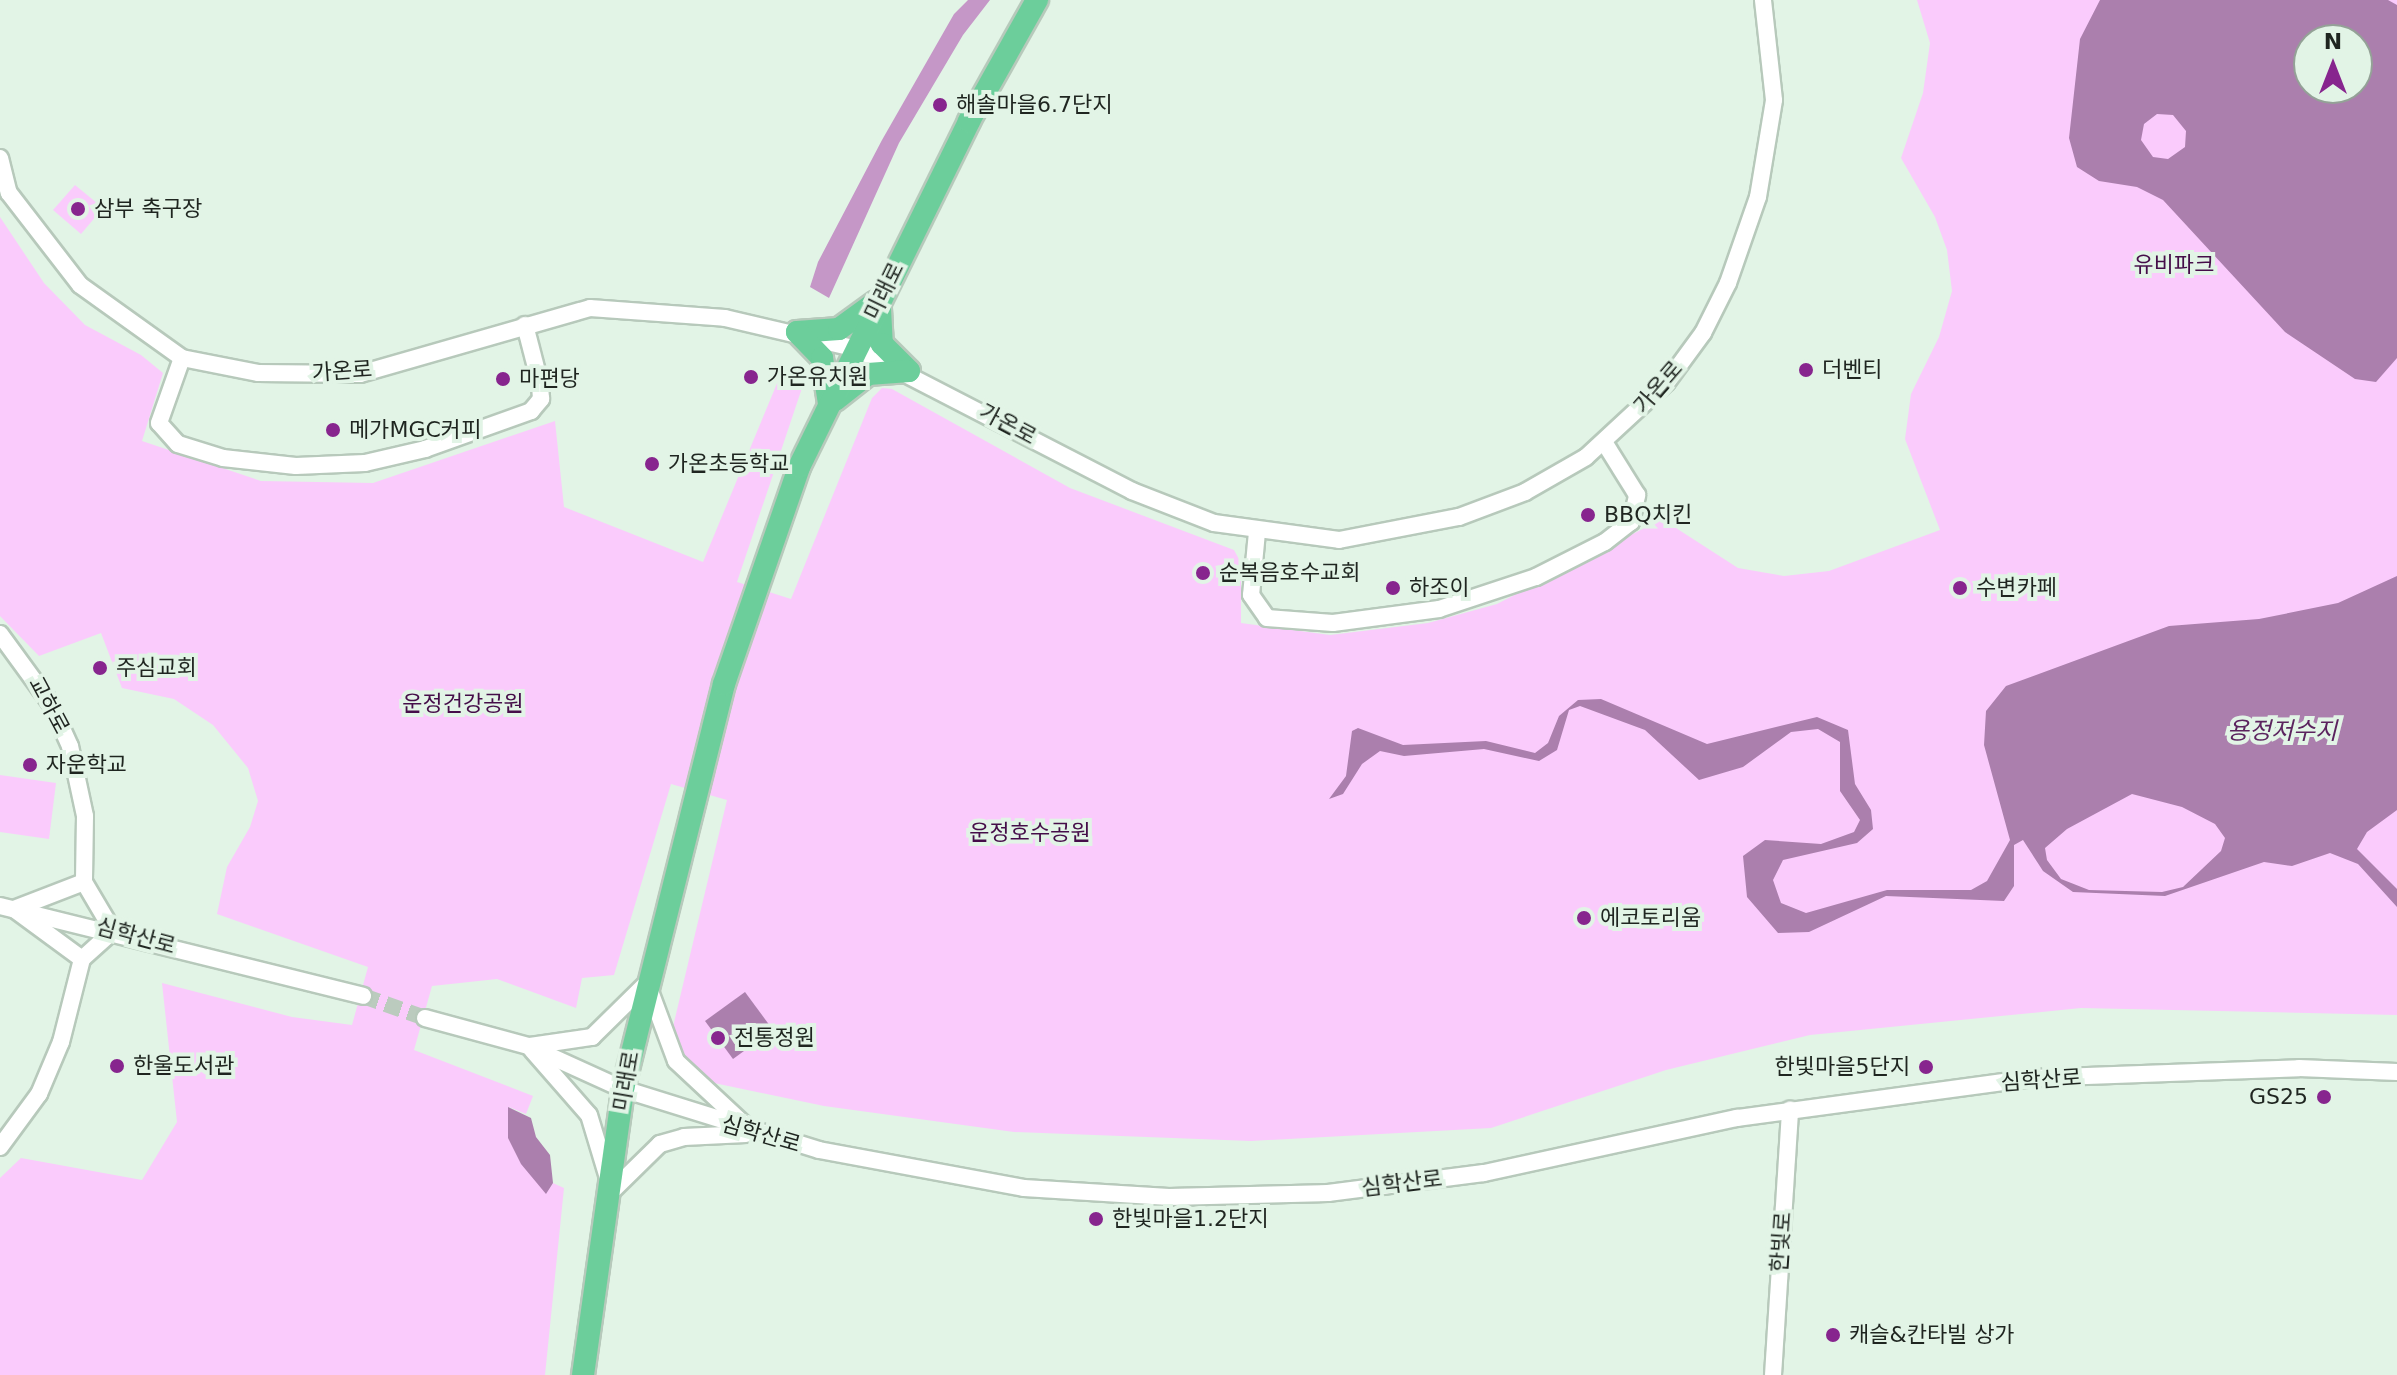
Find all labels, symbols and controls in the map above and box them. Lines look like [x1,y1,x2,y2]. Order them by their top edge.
north arrow [2293,24,2373,104]
text: N [2324,29,2342,54]
place label: 해솔마을6.7단지 [956,92,1112,118]
marker: 해솔마을6.7단지 [931,96,949,114]
place label: 삼부 축구장 [94,196,202,222]
marker: 삼부 축구장 [69,200,87,218]
park label: 유비파크 [2134,252,2214,278]
street label: 미래로 [859,258,909,324]
street label: 가온로 [1628,355,1688,419]
street label: 가온로 [311,356,373,386]
place label: 더벤티 [1822,357,1883,383]
marker: 더벤티 [1797,361,1815,379]
place label: 가온유치원 [767,364,868,390]
place label: 마편당 [519,366,580,392]
marker: 가온유치원 [742,368,760,386]
marker: 마편당 [494,370,512,388]
street label: 가온로 [975,398,1041,450]
place label: 메가MGC커피 [349,417,481,443]
marker: 메가MGC커피 [324,421,342,439]
place label: 가온초등학교 [668,451,789,477]
marker: 가온초등학교 [643,455,661,473]
place label: BBQ치킨 [1604,502,1692,528]
marker: BBQ치킨 [1579,506,1597,524]
place label: 순복음호수교회 [1219,560,1361,586]
marker: 순복음호수교회 [1194,564,1212,582]
place label: 하조이 [1409,575,1470,601]
place label: 수변카페 [1976,575,2057,601]
marker: 하조이 [1384,579,1402,597]
marker: 수변카페 [1951,579,1969,597]
place label: 주심교회 [116,655,197,681]
marker: 주심교회 [91,659,109,677]
street label: 교하로 [23,672,75,738]
park label: 운정건강공원 [402,691,524,717]
water label: 용정저수지 [2227,718,2337,746]
place label: 자운학교 [46,752,127,778]
marker: 자운학교 [21,756,39,774]
park label: 운정호수공원 [969,820,1091,846]
place label: 에코토리움 [1600,905,1701,931]
marker: 에코토리움 [1575,909,1593,927]
street label: 심학산로 [93,913,179,959]
place label: 전통정원 [734,1025,815,1051]
marker: 전통정원 [709,1029,727,1047]
street label: 미래로 [608,1049,644,1113]
place label: 한울도서관 [133,1053,234,1079]
place label: 한빛마을5단지 [1775,1054,1910,1080]
marker: 한울도서관 [108,1057,126,1075]
marker: 한빛마을5단지 [1917,1058,1935,1076]
street label: 심학산로 [2000,1064,2082,1096]
place label: GS25 [2249,1084,2308,1110]
marker: GS25 [2315,1088,2333,1106]
street label: 심학산로 [718,1110,804,1158]
street label: 심학산로 [1360,1165,1444,1201]
place label: 한빛마을1.2단지 [1112,1206,1268,1232]
marker: 한빛마을1.2단지 [1087,1210,1105,1228]
street label: 한빛로 [1766,1211,1796,1273]
place label: 캐슬&칸타빌 상가 [1849,1322,2015,1348]
marker: 캐슬&칸타빌 상가 [1824,1326,1842,1344]

